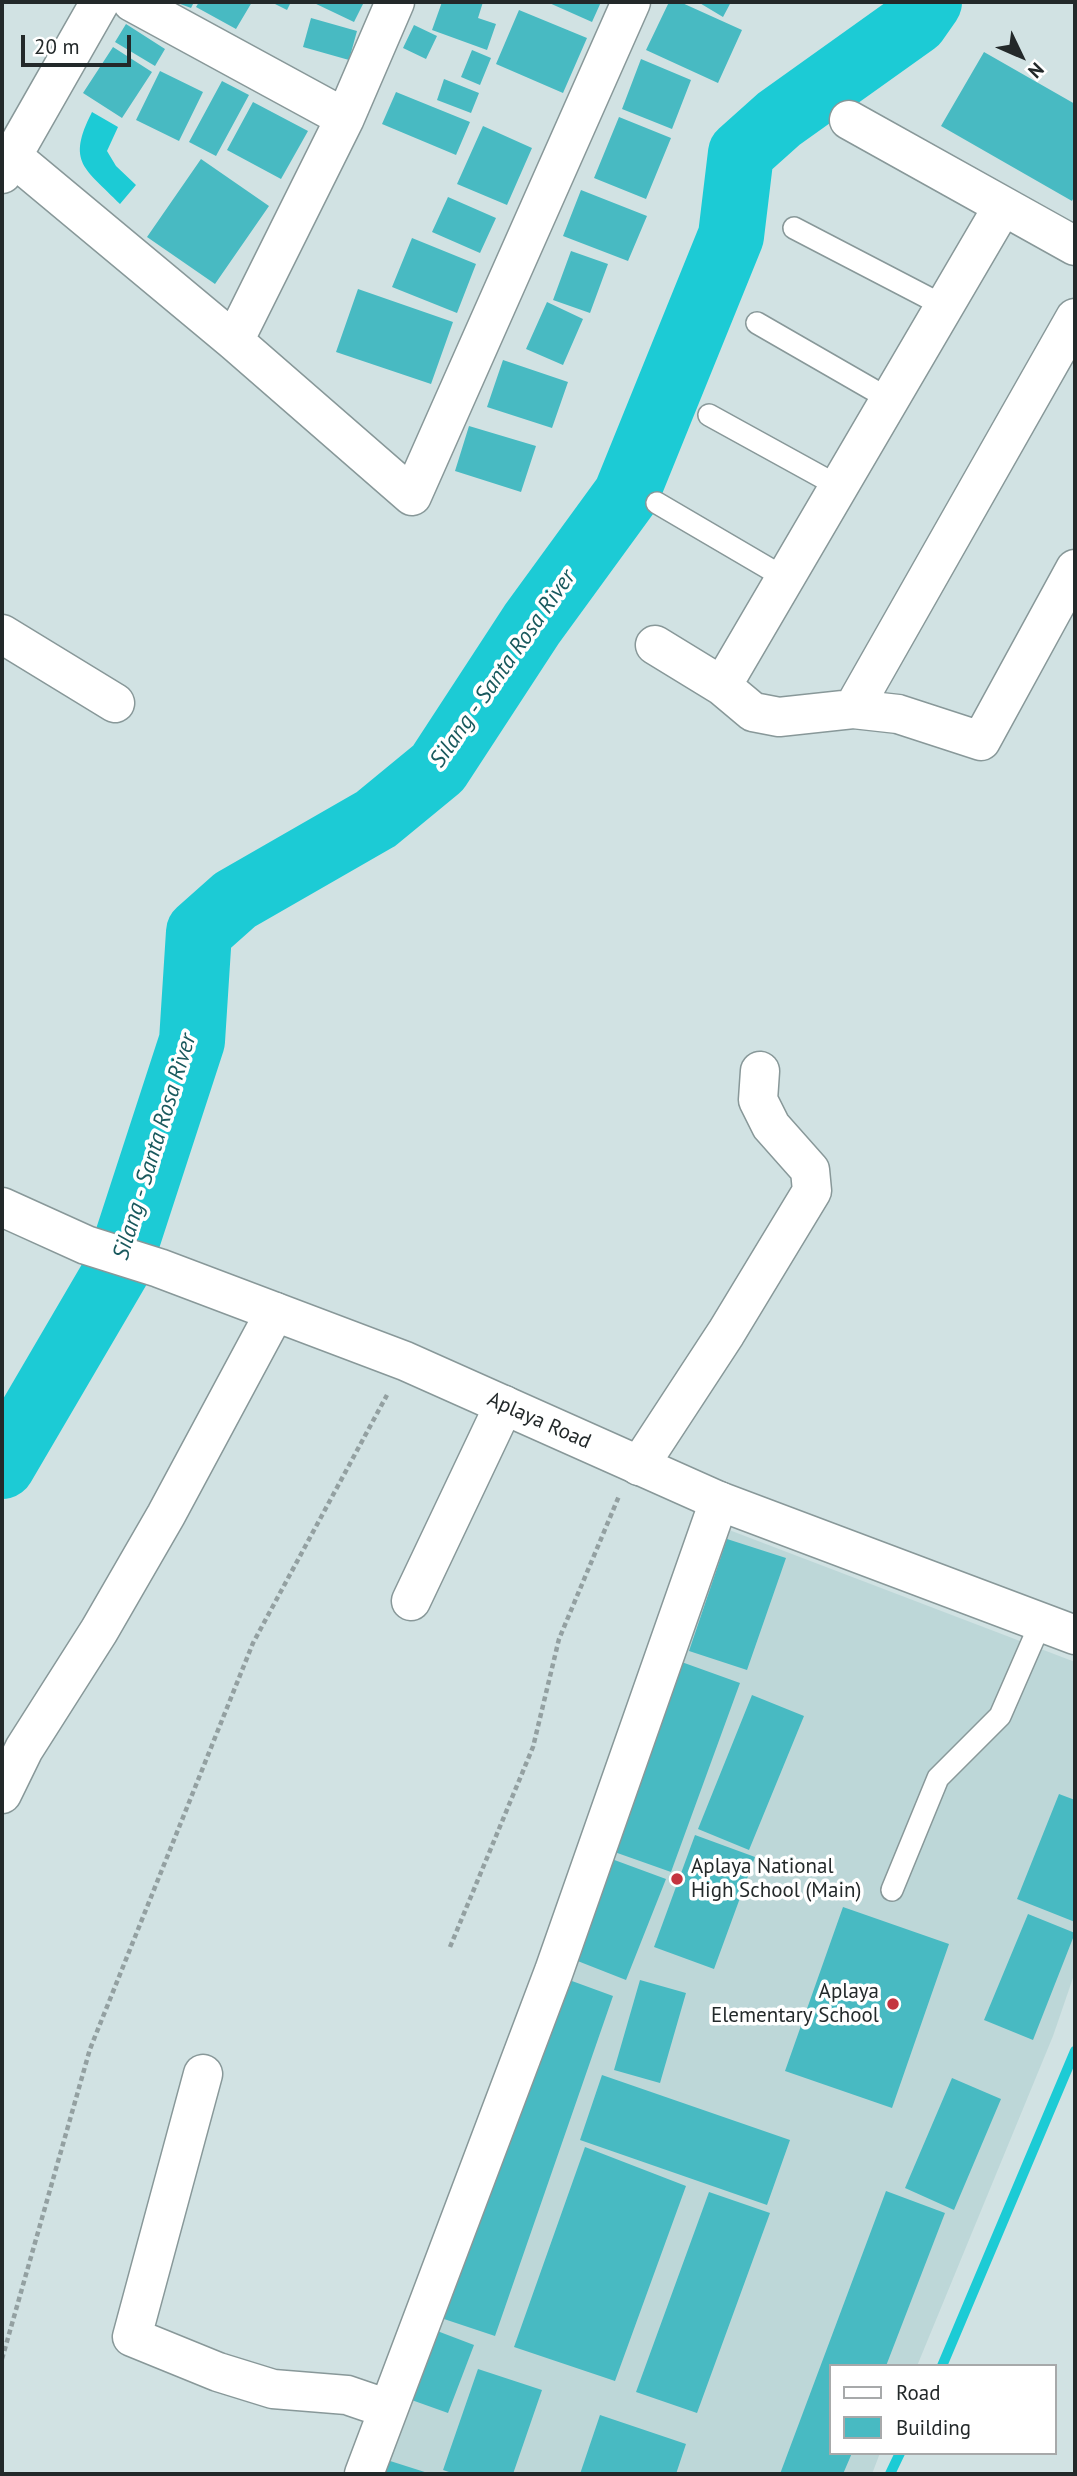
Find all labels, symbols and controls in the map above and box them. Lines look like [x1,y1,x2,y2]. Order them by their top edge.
scale bar [24,21,135,65]
north arrow [986,21,1056,91]
text: 20 m [34,33,80,60]
text: N [1023,58,1049,83]
water label: Silang - Santa Rosa River [424,565,582,773]
water label: Silang - Santa Rosa River [107,1031,203,1263]
street label: Aplaya Road [483,1387,595,1455]
place label: Aplaya National High School (Main) [691,1854,861,1904]
marker: Aplaya National High School (Main) [669,1871,685,1887]
place label: Aplaya Elementary School [711,1979,879,2029]
marker: Aplaya Elementary School [885,1996,901,2012]
legend [828,2364,1056,2455]
text: Road [896,2379,940,2406]
text: Building [896,2414,971,2441]

